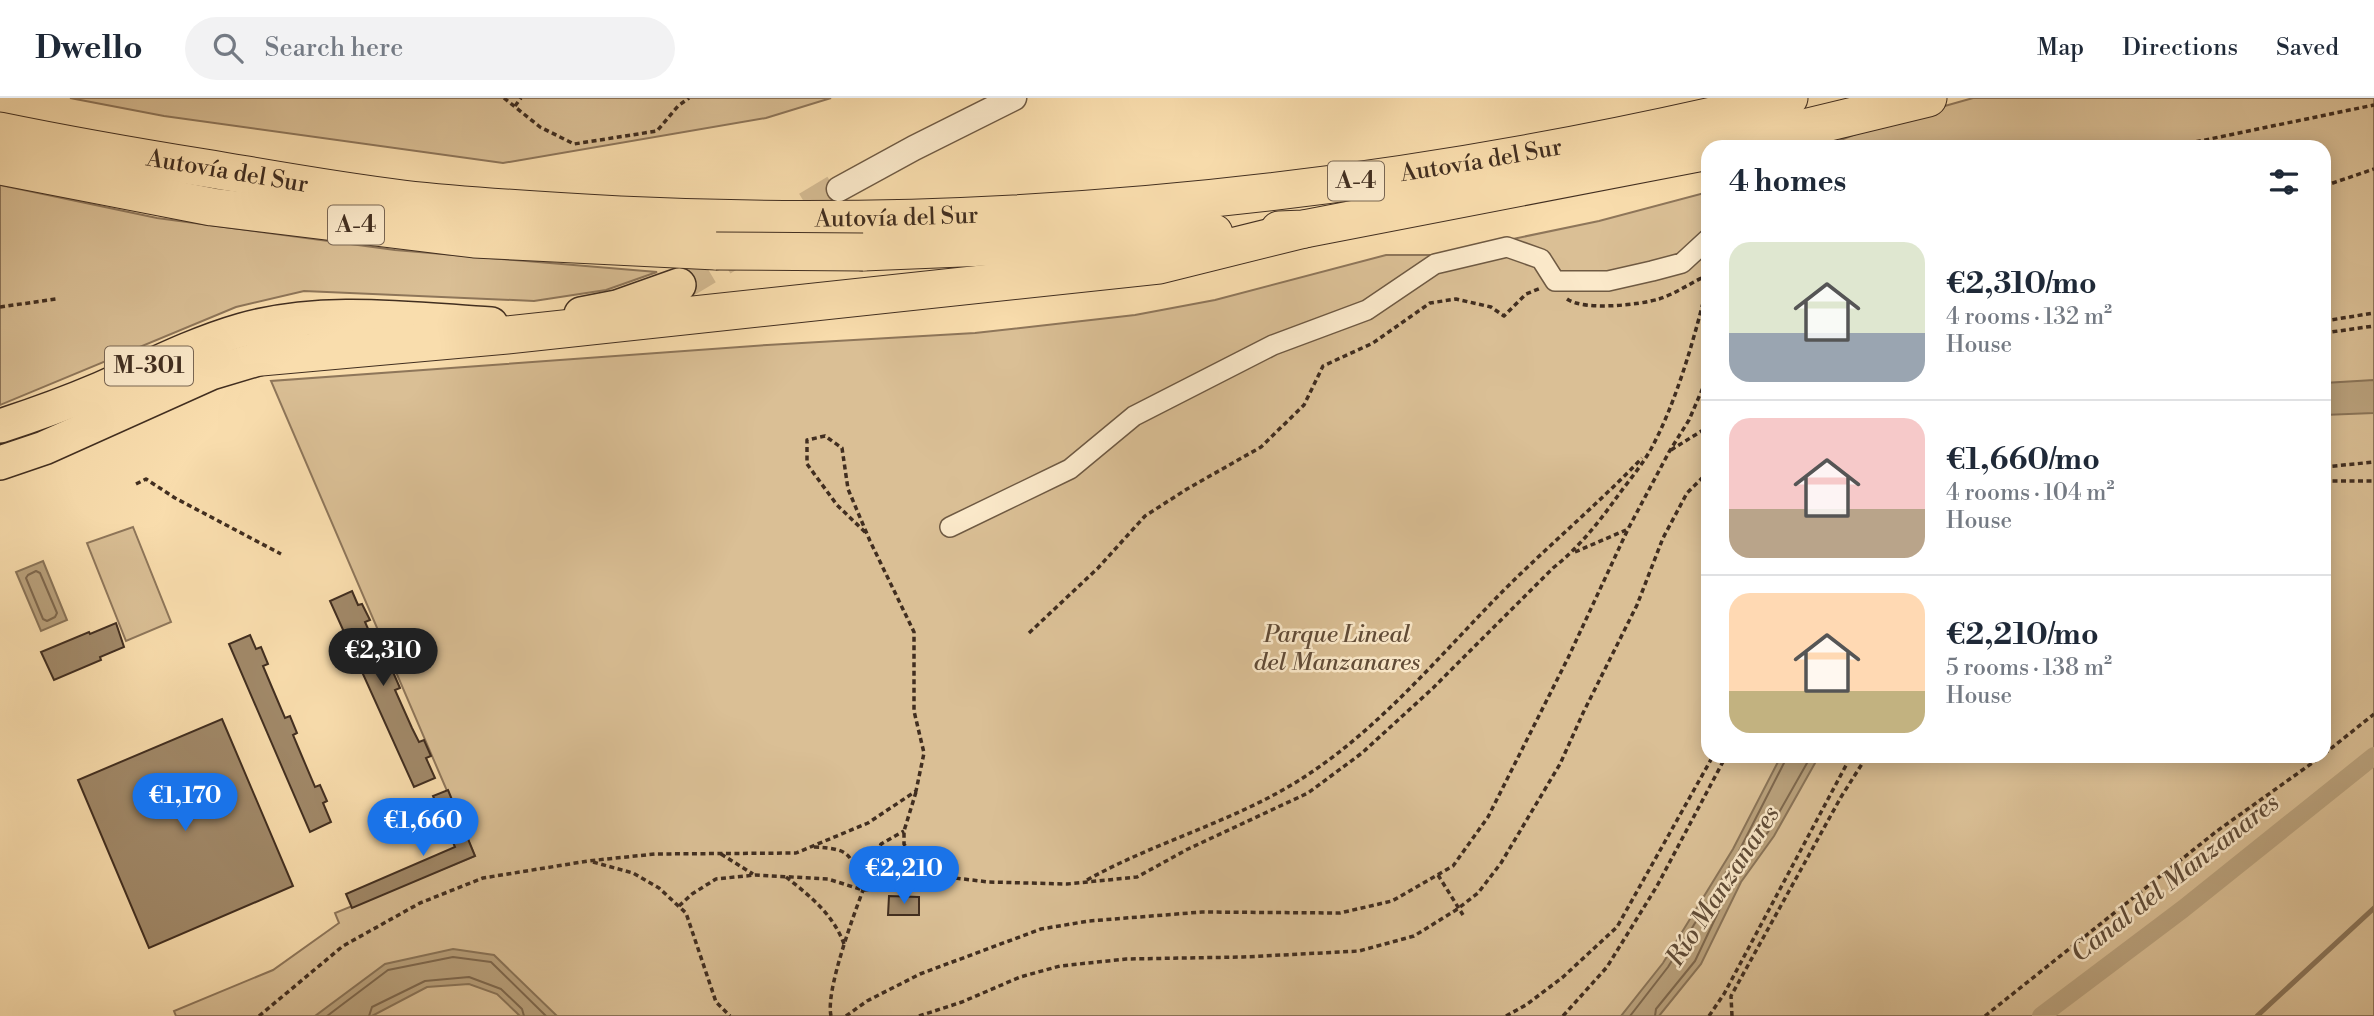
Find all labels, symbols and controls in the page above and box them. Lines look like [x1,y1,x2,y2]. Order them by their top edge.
search box [185,17,675,80]
text: Dwello [35,28,143,69]
icon: search [209,29,247,67]
text: Search here [265,32,403,64]
text: Map [2037,33,2084,63]
text: Directions [2122,33,2238,63]
text: Saved [2276,33,2339,63]
street label: Autovía del Sur [1397,132,1565,189]
street label: Autovía del Sur [143,143,311,200]
road number: A-4 [1328,162,1384,200]
text: 4 homes [1729,163,1846,201]
icon: filters [2265,163,2303,201]
street label: Autovía del Sur [814,200,979,234]
road number: A-4 [328,206,384,244]
text: €2,310/mo [1946,265,2097,303]
icon: home [1785,270,1869,354]
text: 4 rooms · 132 m² [1946,303,2112,331]
text: House [1946,331,2012,359]
road number: M-301 [105,346,193,386]
text: €1,660/mo [1946,441,2100,479]
icon: home [1785,446,1869,530]
text: 4 rooms · 104 m² [1946,479,2115,507]
text: House [1946,507,2012,535]
text: €2,210/mo [1946,616,2099,654]
park label: Parque Lineal del Manzanares [1254,620,1420,678]
icon: home [1785,621,1869,705]
pin: €2,310 [326,628,440,688]
text: €2,310 [345,637,421,665]
text: 5 rooms · 138 m² [1946,654,2112,682]
text: House [1946,682,2012,710]
pin: €1,170 [128,774,242,833]
text: €1,170 [149,782,221,810]
water label: Canal del Manzanares [2065,787,2286,969]
pin: €1,660 [366,798,480,858]
water label: Río Manzanares [1659,799,1787,973]
text: €1,660 [383,807,463,835]
pin: €2,210 [847,846,961,906]
text: €2,210 [865,855,943,883]

